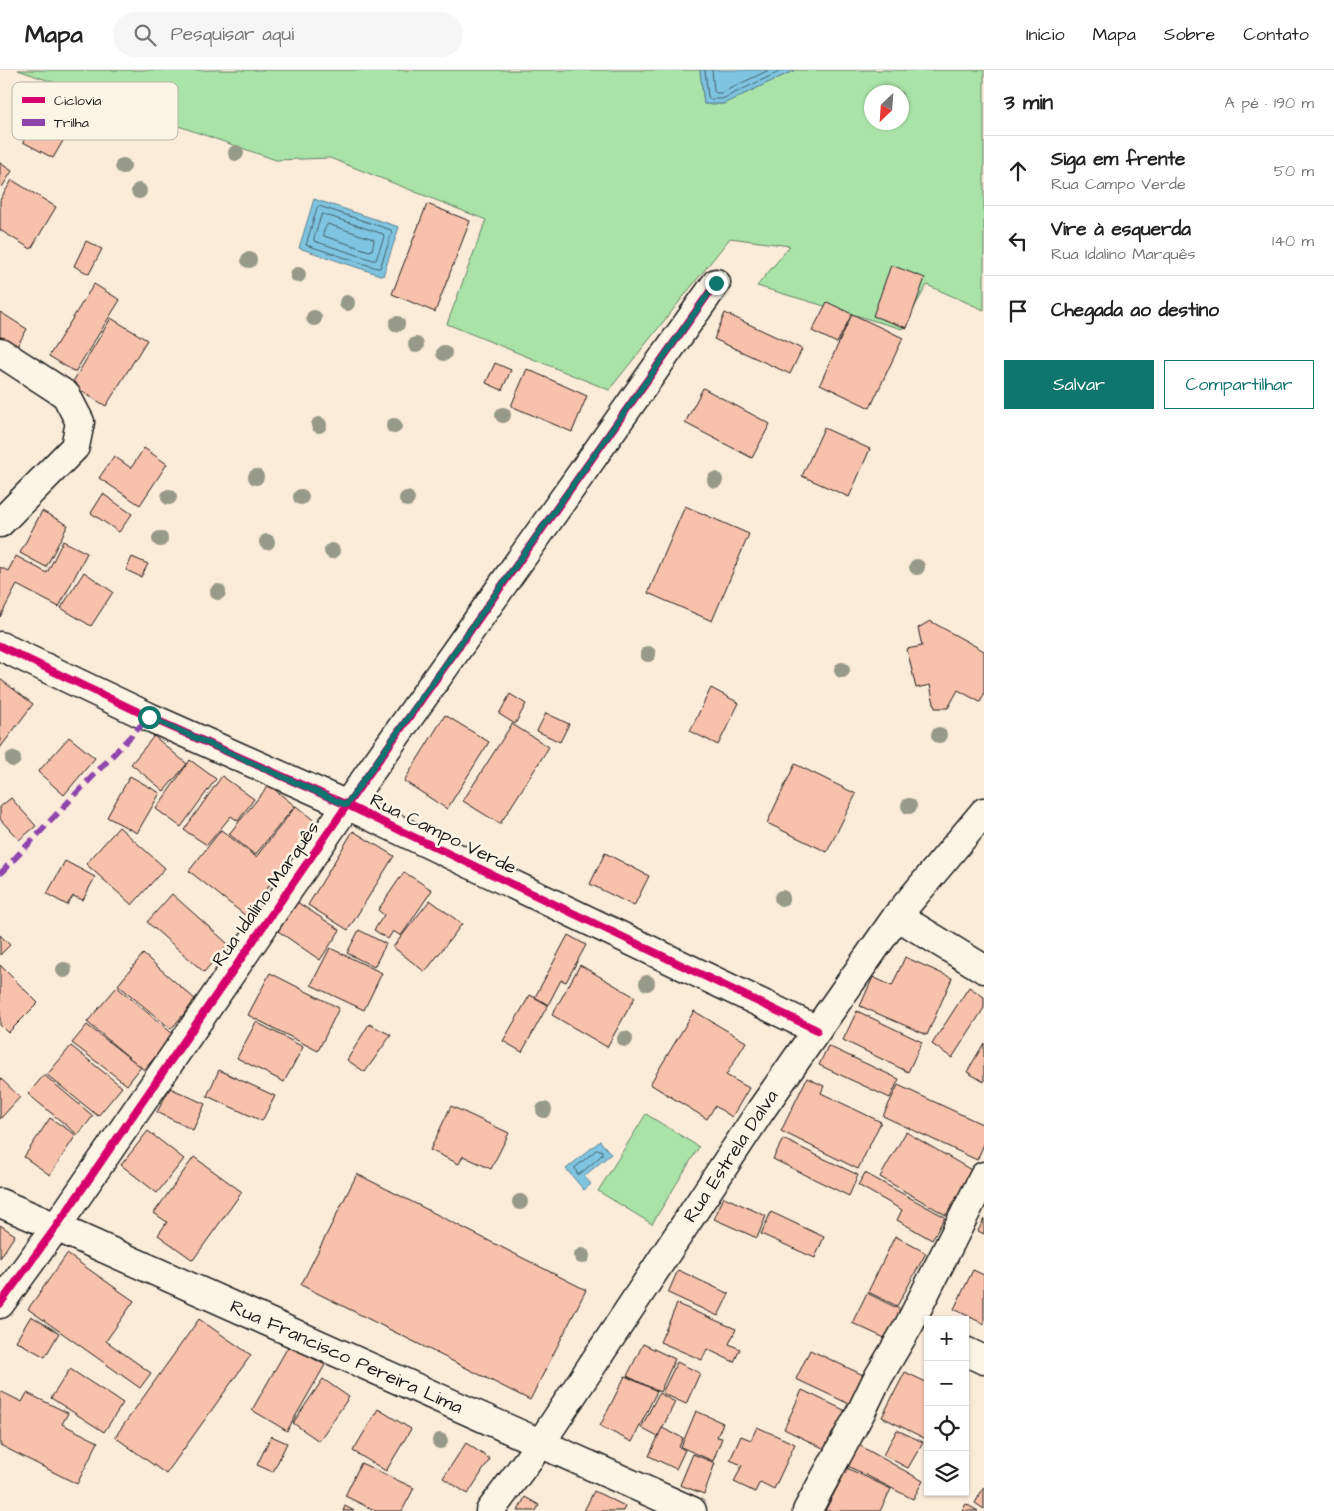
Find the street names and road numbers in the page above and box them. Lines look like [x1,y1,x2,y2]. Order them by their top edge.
street label: Rua Campo Verde [365,787,521,881]
street label: Rua Idalino Marquês [206,816,326,972]
street label: Rua Estrela Dalva [677,1084,785,1228]
street label: Rua Francisco Pereira Lima [226,1293,467,1421]

